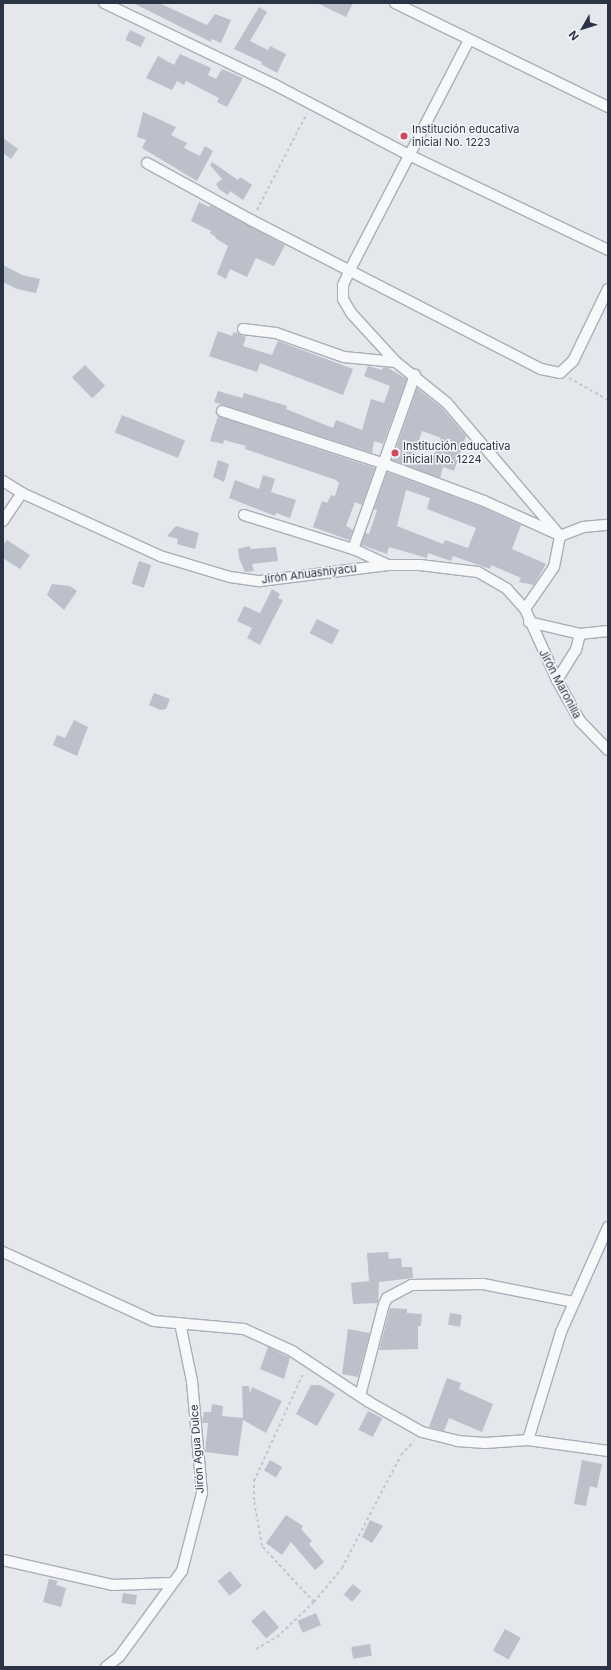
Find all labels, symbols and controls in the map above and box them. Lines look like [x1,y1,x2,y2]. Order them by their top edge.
north arrow [563,8,603,48]
text: N [566,28,582,43]
place label: Institución educativa inicial No. 1223 [412,123,520,149]
marker: Institución educativa inicial No. 1223 [399,131,409,141]
place label: Institución educativa inicial No. 1224 [403,440,511,466]
marker: Institución educativa inicial No. 1224 [390,448,400,458]
street label: Jirón Ahuashiyacu [261,562,357,586]
street label: Jirón Maronilla [536,647,584,721]
street label: Jirón Agua Dulce [187,1404,207,1494]

